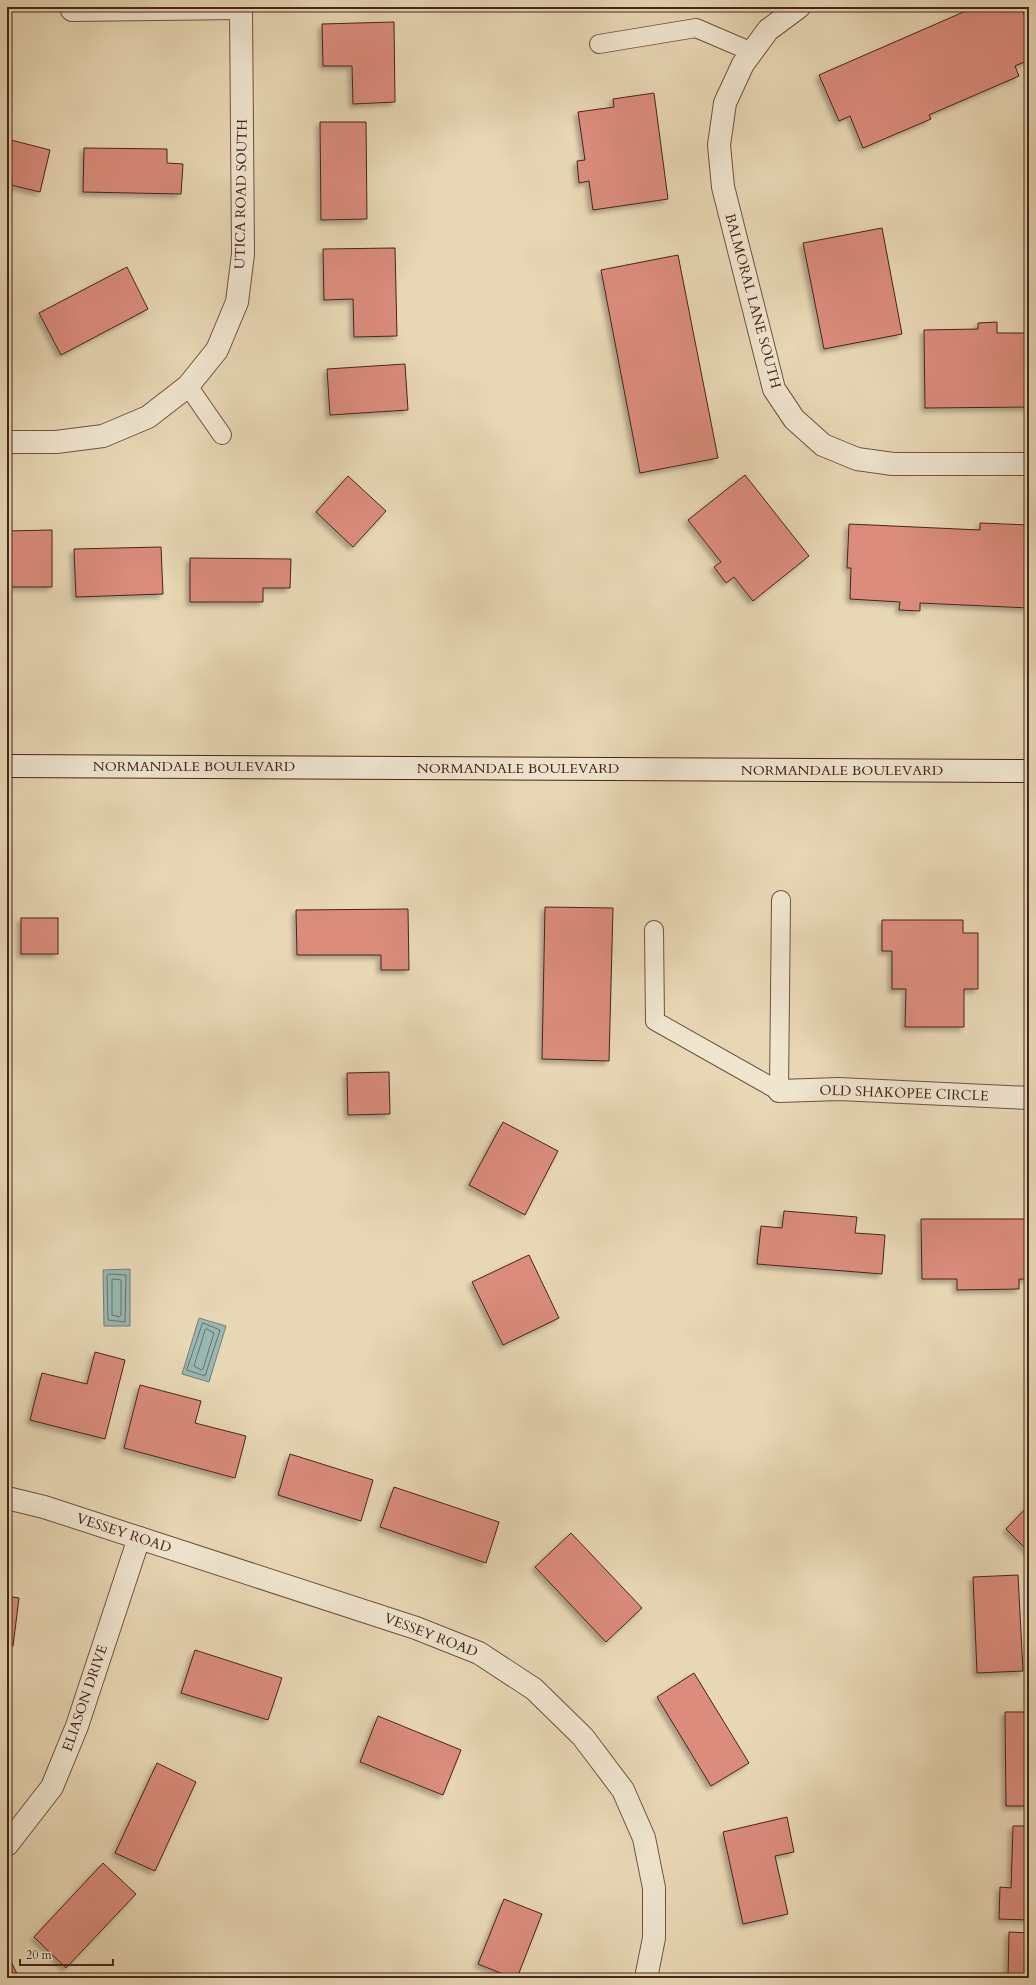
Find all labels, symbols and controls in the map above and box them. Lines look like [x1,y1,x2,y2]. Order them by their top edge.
street label: UTICA ROAD SOUTH [230,118,252,269]
street label: BALMORAL LANE SOUTH [720,211,786,391]
street label: NORMANDALE BOULEVARD [93,757,295,776]
street label: NORMANDALE BOULEVARD [417,759,619,778]
street label: NORMANDALE BOULEVARD [741,761,943,780]
street label: OLD SHAKOPEE CIRCLE [819,1081,989,1105]
street label: VESSEY ROAD [74,1509,174,1557]
street label: VESSEY ROAD [381,1608,481,1662]
street label: ELIASON DRIVE [58,1642,112,1754]
scale bar [20,1941,113,1967]
text: 20 m [26,1947,53,1963]

